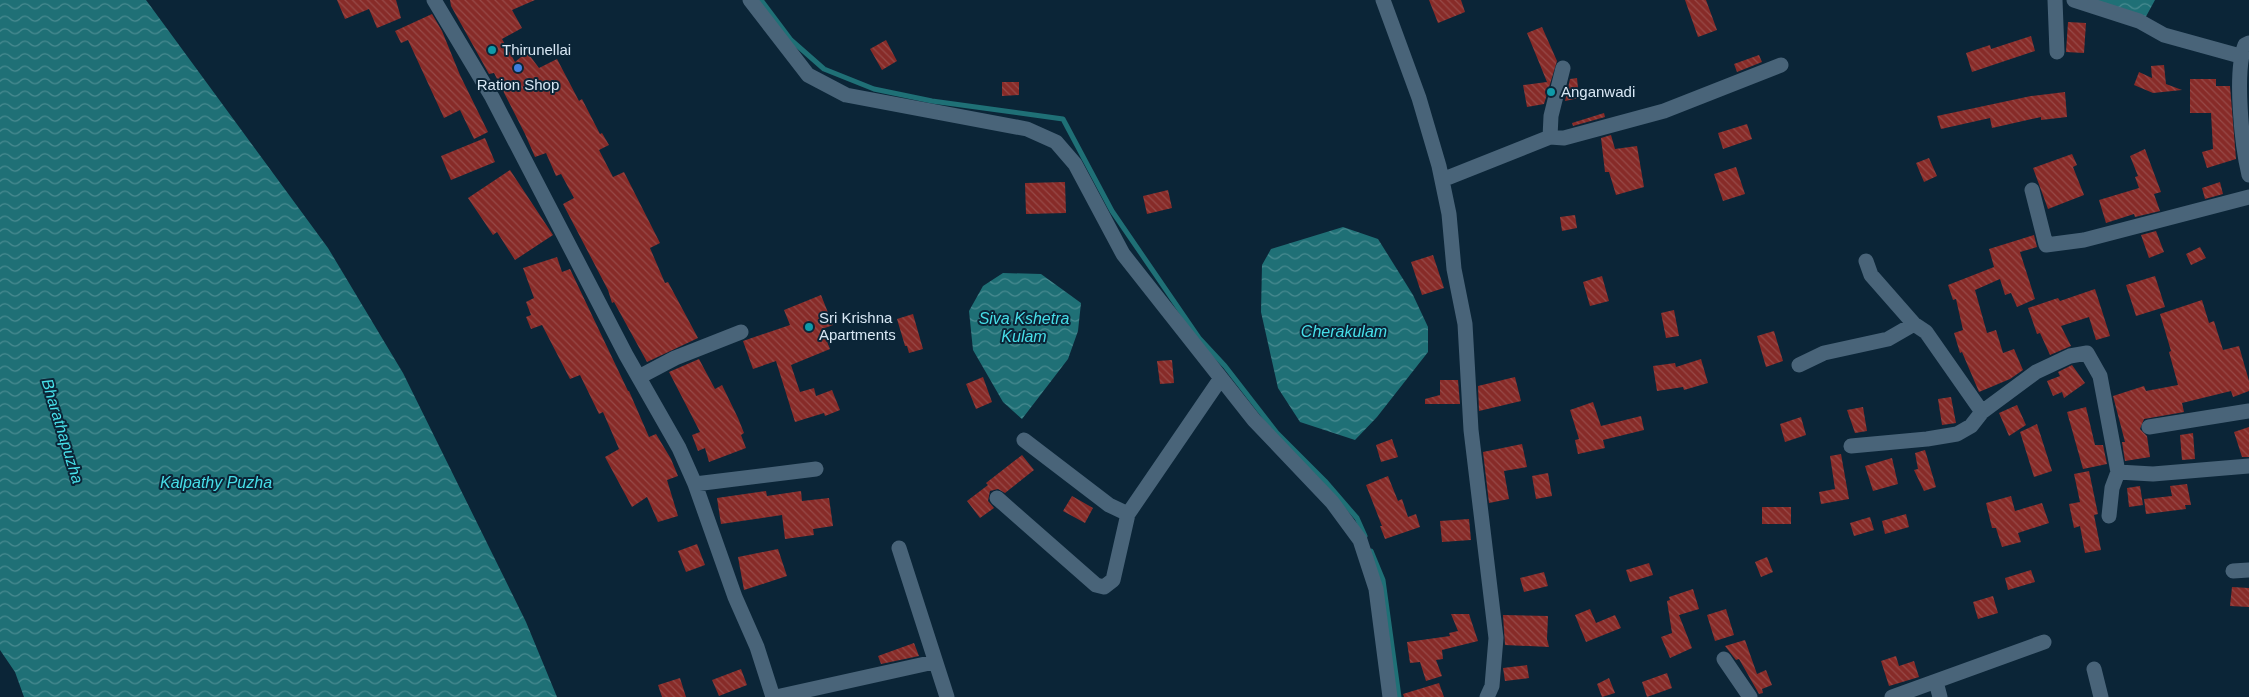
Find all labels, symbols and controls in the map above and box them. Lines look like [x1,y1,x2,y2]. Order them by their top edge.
place label: Thirunellai [502,41,571,58]
marker: Thirunellai [486,44,498,56]
marker: Ration Shop [512,62,524,74]
place label: Ration Shop [477,76,559,93]
place label: Anganwadi [1561,83,1635,100]
marker: Anganwadi [1545,86,1557,98]
place label: Sri Krishna Apartments [819,309,896,343]
water label: Siva Kshetra Kulam [979,310,1069,345]
marker: Sri Krishna Apartments [803,321,815,333]
water label: Cherakulam [1301,323,1387,340]
water label: Bharathapuzha [39,377,87,486]
water label: Kalpathy Puzha [160,474,272,491]

